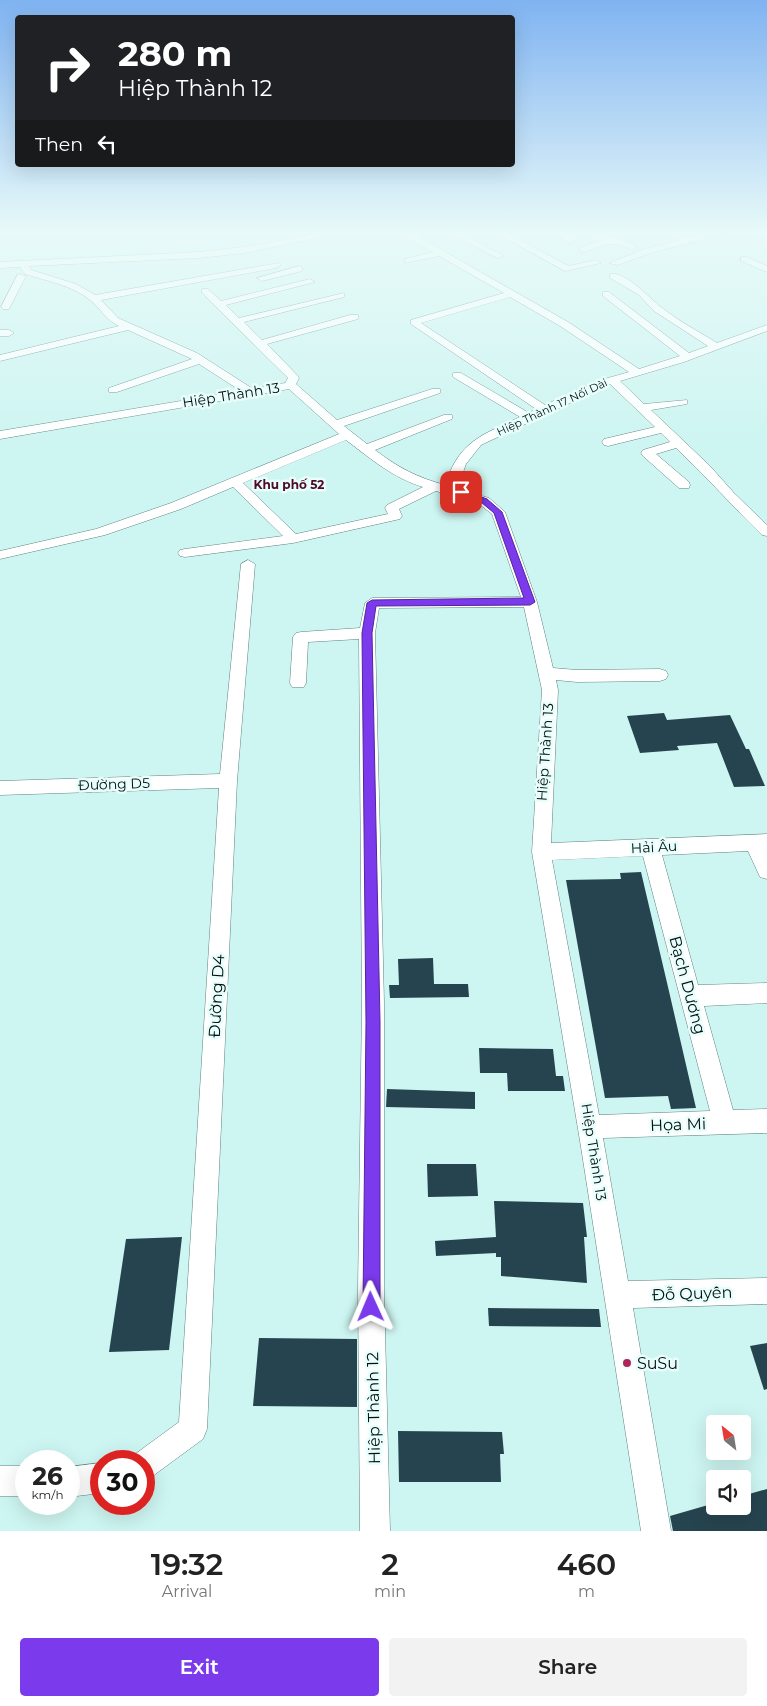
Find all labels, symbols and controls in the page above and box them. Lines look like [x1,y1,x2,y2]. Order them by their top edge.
text: 280 m [118,32,232,75]
icon: right [35,35,100,100]
text: Hiệp Thành 12 [118,75,272,102]
icon: left [93,130,121,158]
text: Then [35,133,83,156]
street label: Hiệp Thành 17 Nối Dài [494,375,610,439]
street label: Hiệp Thành 13 [181,378,281,412]
pin [440,471,482,513]
district label: Khu phố 52 [254,477,324,492]
icon: arrive [447,478,475,506]
street label: Hiệp Thành 13 [533,702,557,802]
street label: Đường D5 [78,774,150,794]
street label: Hải Âu [630,837,678,857]
street label: Bạch Dương [665,934,710,1036]
street label: Đường D4 [205,953,228,1038]
street label: Hiệp Thành 13 [577,1102,611,1202]
street label: Họa Mi [650,1114,706,1135]
position arrow [344,1280,396,1332]
street label: Đỗ Quyên [651,1283,733,1304]
street label: Hiệp Thành 12 [363,1352,384,1464]
place label: SuSu [637,1354,678,1373]
marker: SuSu [621,1357,633,1369]
north arrow [706,1415,751,1460]
map controls [706,1415,751,1515]
speed limit sign: 30 [90,1450,155,1515]
text: 26 [32,1461,63,1491]
button: sound [706,1470,751,1515]
text: km/h [31,1487,64,1502]
text: 19:32 [151,1546,223,1583]
text: 2 [381,1546,399,1583]
text: 460 [557,1546,616,1583]
text: Arrival [162,1582,212,1601]
text: min [374,1582,406,1601]
text: m [578,1582,595,1601]
button: Exit [20,1638,379,1696]
button: Share [389,1638,747,1696]

